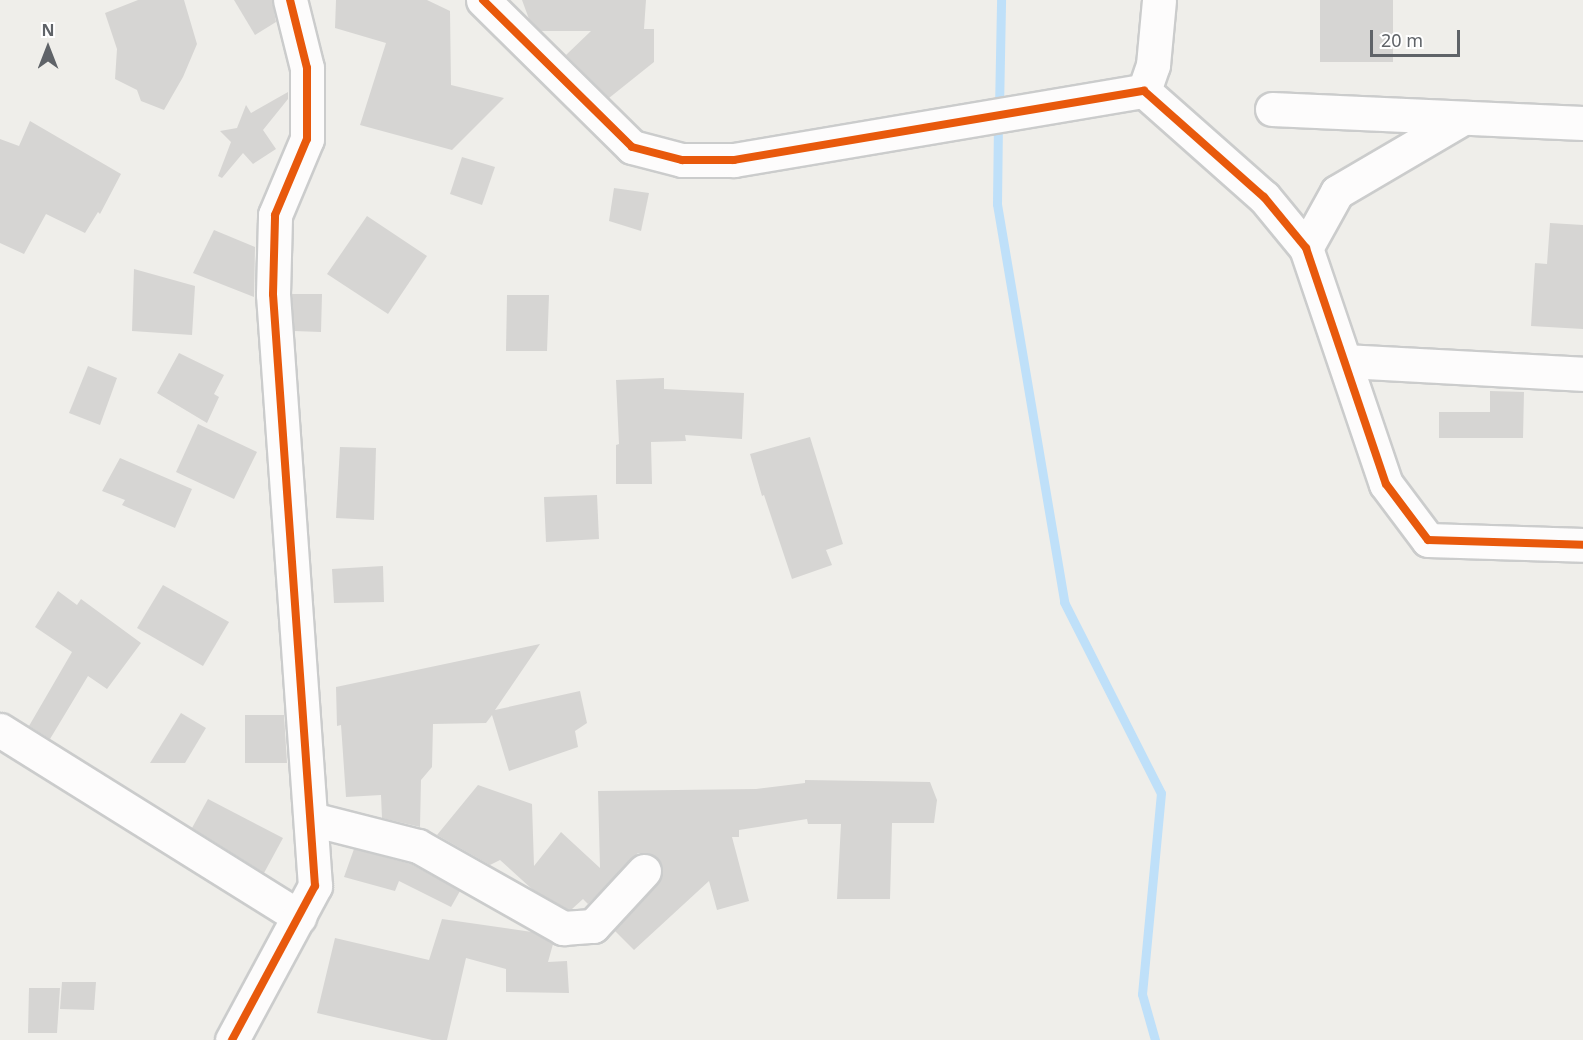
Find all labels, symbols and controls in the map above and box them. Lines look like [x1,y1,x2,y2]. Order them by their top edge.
north arrow [18,18,78,78]
scale bar [1373,18,1463,56]
text: N [41,19,55,41]
text: 20 m [1381,28,1423,52]

